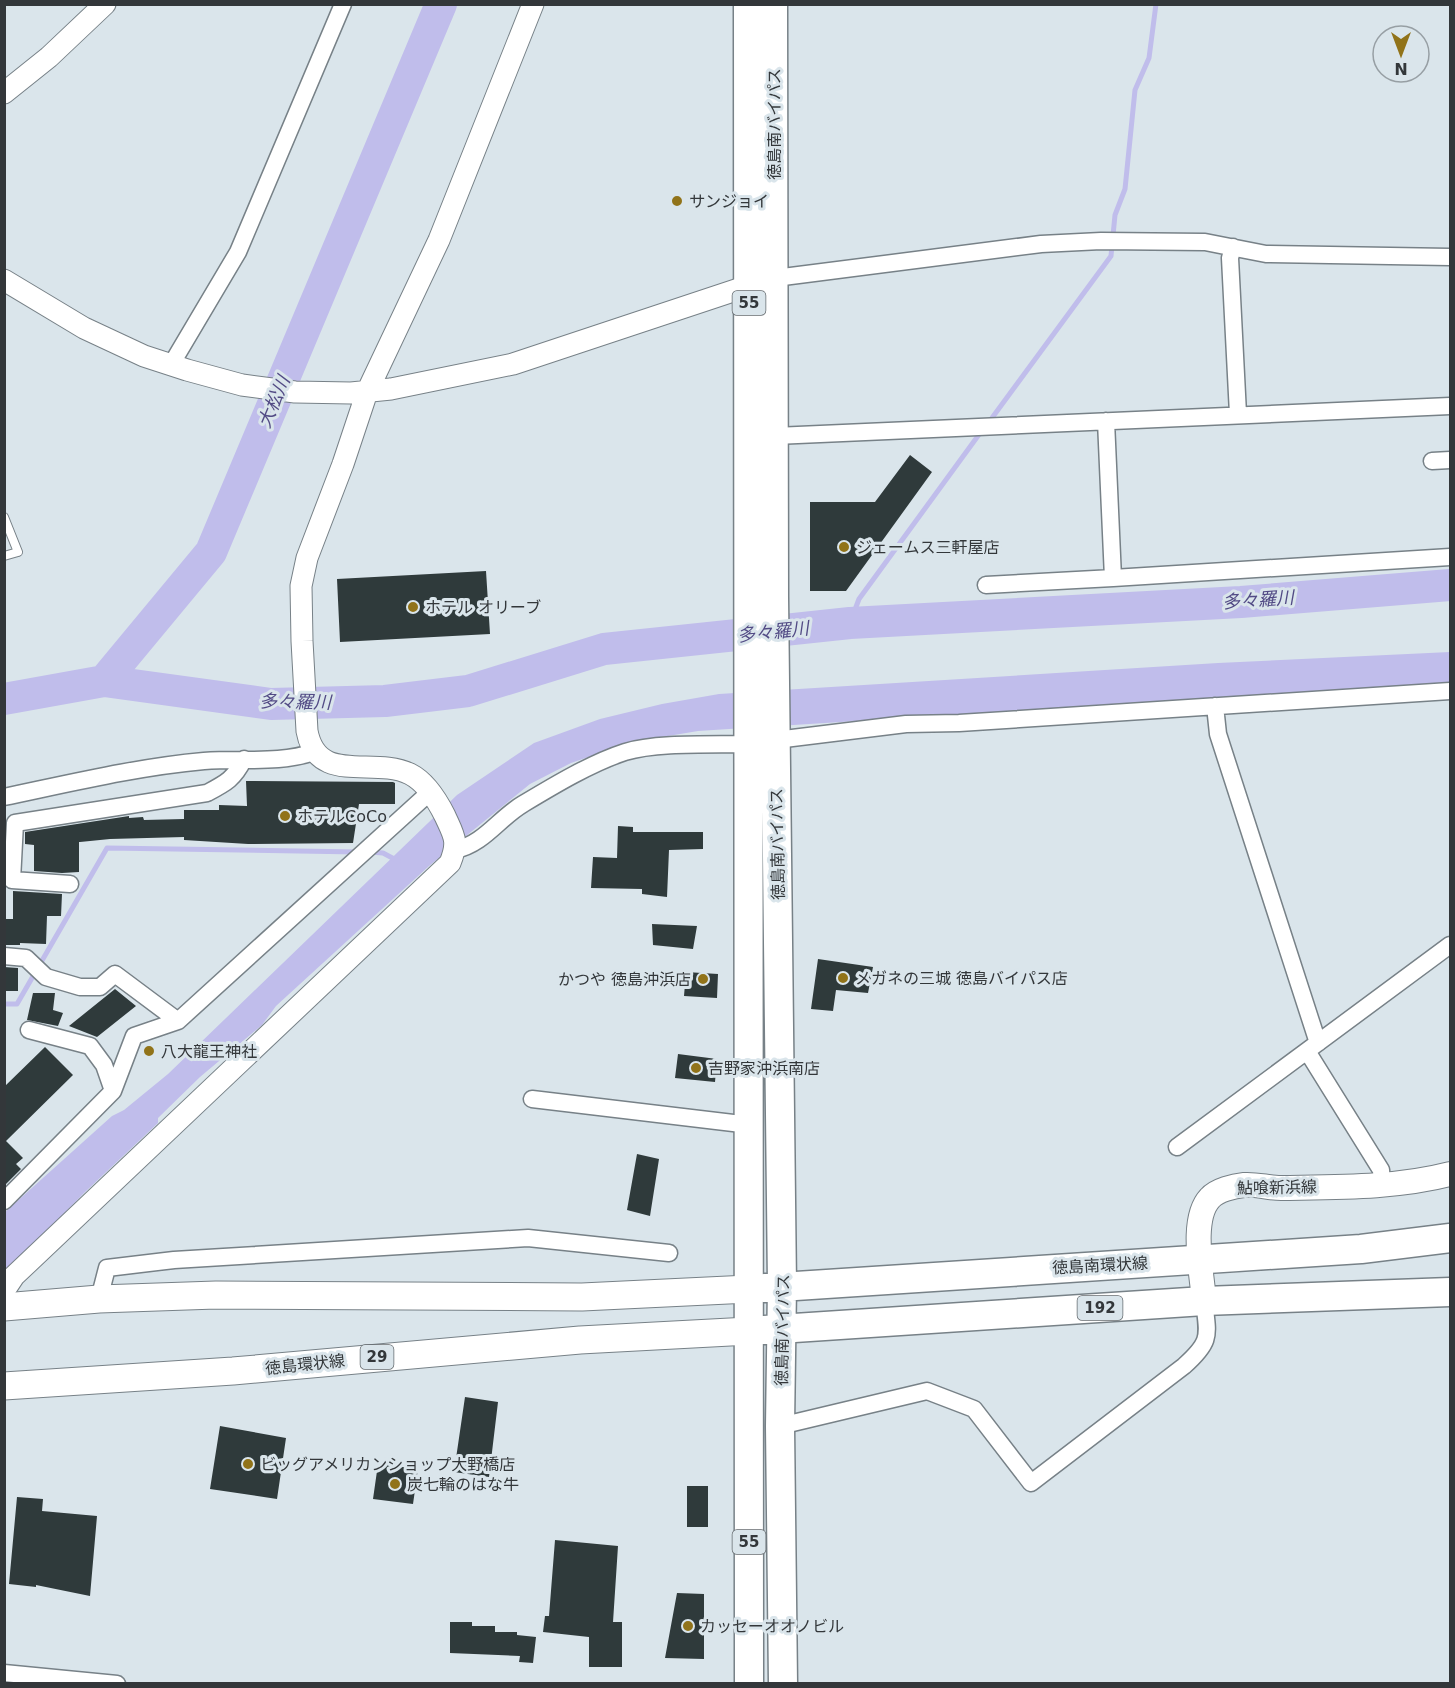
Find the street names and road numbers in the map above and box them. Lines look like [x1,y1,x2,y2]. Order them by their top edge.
street label: 徳島南バイパス [765,68,784,180]
road number: 55 [732,291,766,315]
street label: 徳島南バイパス [767,788,788,900]
street label: 鮎喰新浜線 [1237,1177,1317,1198]
street label: 徳島南環状線 [1052,1253,1148,1277]
street label: 徳島南バイパス [772,1274,793,1386]
road number: 192 [1078,1296,1122,1320]
road number: 29 [360,1345,394,1369]
street label: 徳島環状線 [264,1351,346,1378]
road number: 55 [732,1530,766,1554]

